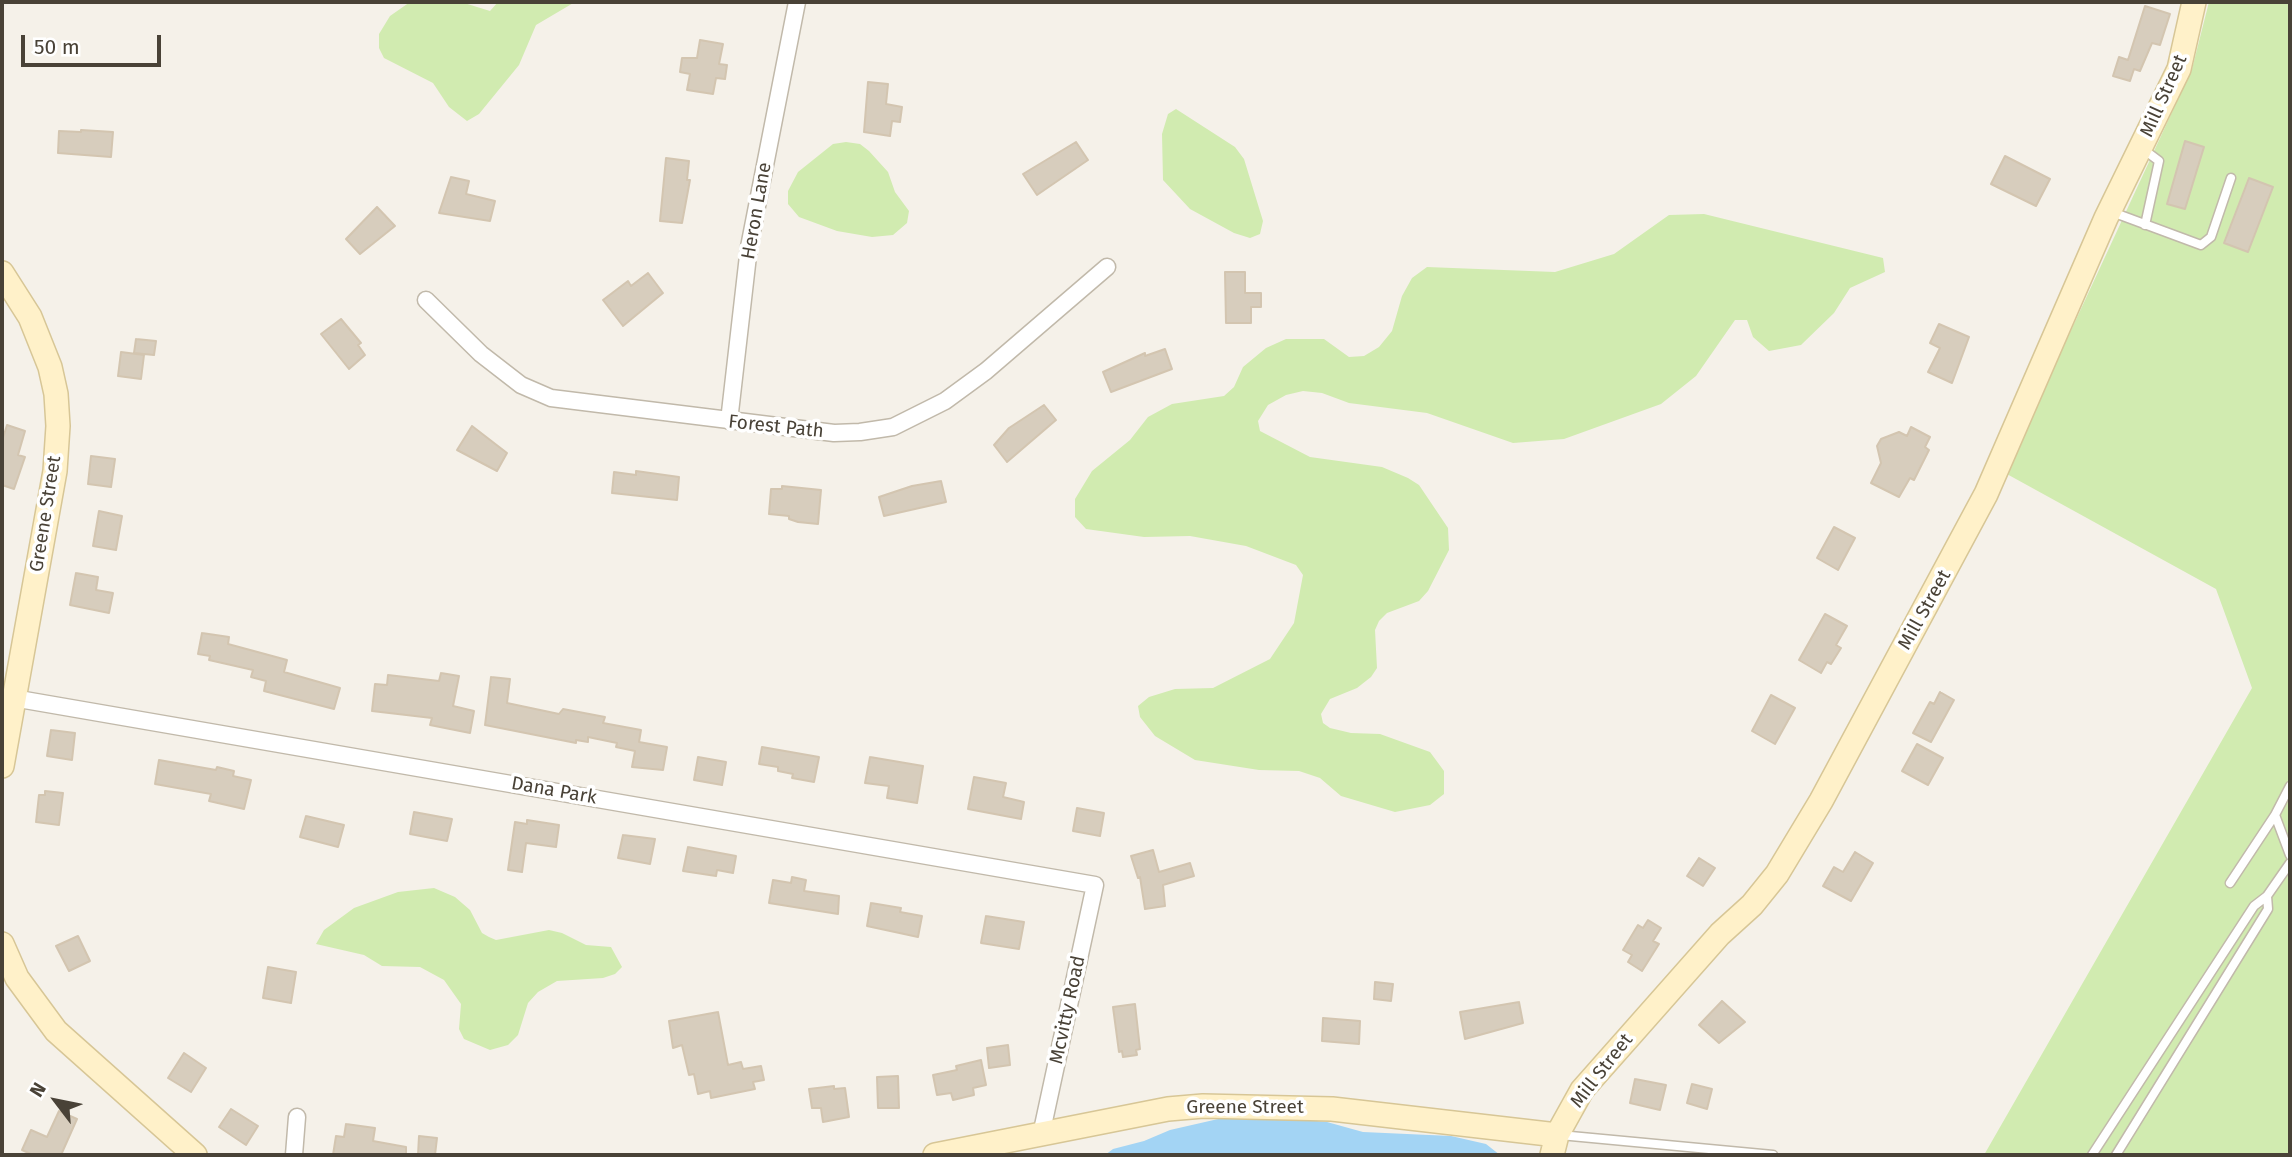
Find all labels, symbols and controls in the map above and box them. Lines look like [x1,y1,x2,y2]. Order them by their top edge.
scale bar [24,21,164,65]
text: 50 m [34,34,80,60]
street label: Mill Street [2136,51,2192,141]
street label: Heron Lane [737,161,777,261]
street label: Forest Path [727,411,825,443]
street label: Greene Street [26,454,66,574]
street label: Mill Street [1894,566,1956,654]
street label: Dana Park [510,772,598,810]
street label: Mcvitty Road [1045,954,1091,1066]
street label: Mill Street [1566,1029,1638,1113]
north arrow [21,1066,91,1136]
text: N [25,1078,51,1101]
street label: Greene Street [1186,1097,1304,1119]

